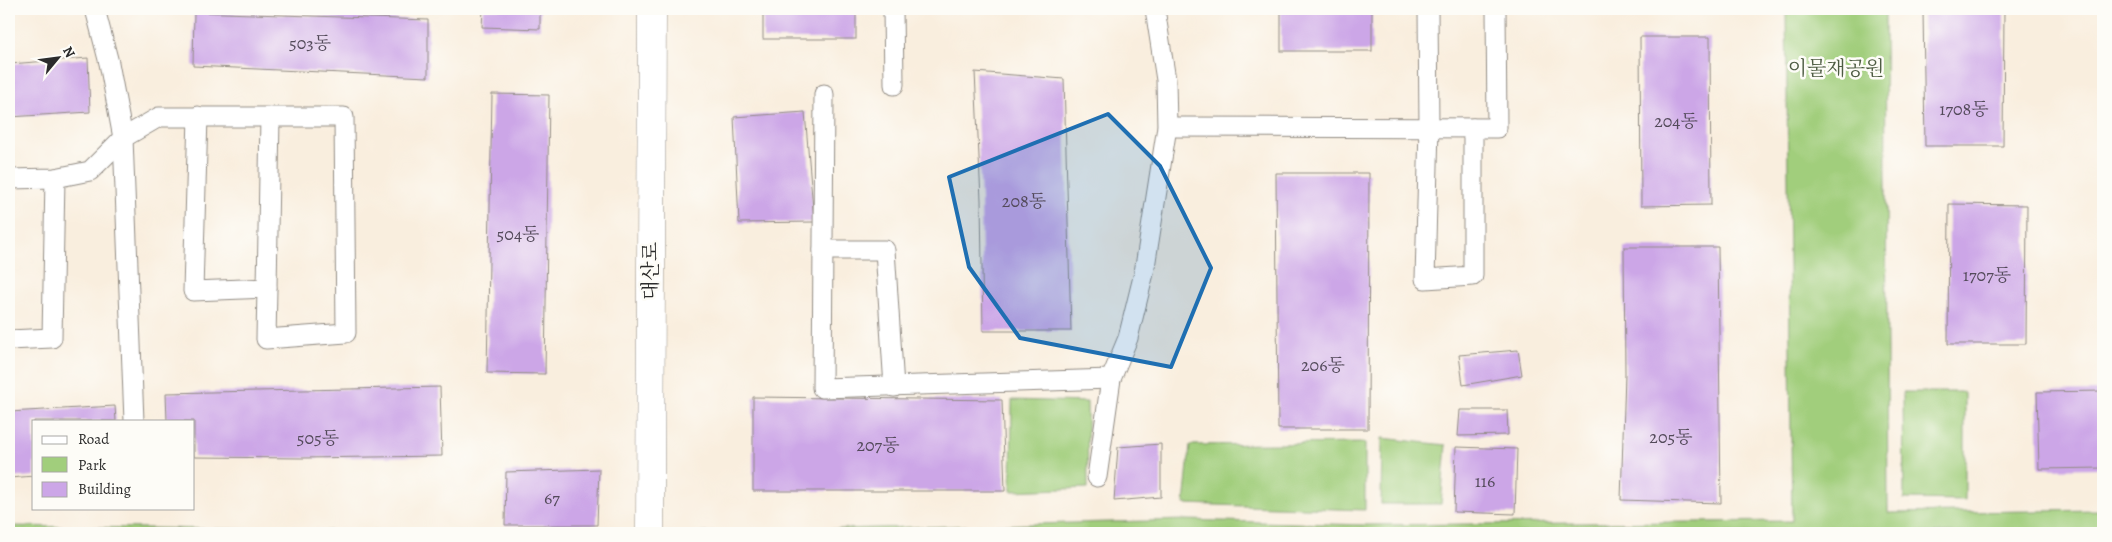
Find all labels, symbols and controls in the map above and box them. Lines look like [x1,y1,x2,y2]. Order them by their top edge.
house number: 503동 [289,31,331,55]
north arrow [32,32,82,82]
text: N [58,43,80,61]
park label: 이물재공원 [1788,55,1884,82]
house number: 1708동 [1939,97,1989,121]
house number: 204동 [1654,109,1698,133]
house number: 208동 [1002,189,1046,213]
house number: 504동 [497,222,539,246]
street label: 대산로 [637,242,664,300]
house number: 1707동 [1963,263,2011,287]
house number: 206동 [1301,353,1345,377]
legend [32,420,195,510]
house number: 205동 [1649,425,1693,449]
house number: 505동 [297,426,339,450]
text: Road [78,429,110,449]
house number: 207동 [856,433,900,457]
text: Park [78,455,107,475]
house number: 116 [1475,469,1495,493]
text: Building [78,479,131,499]
house number: 67 [544,486,560,510]

